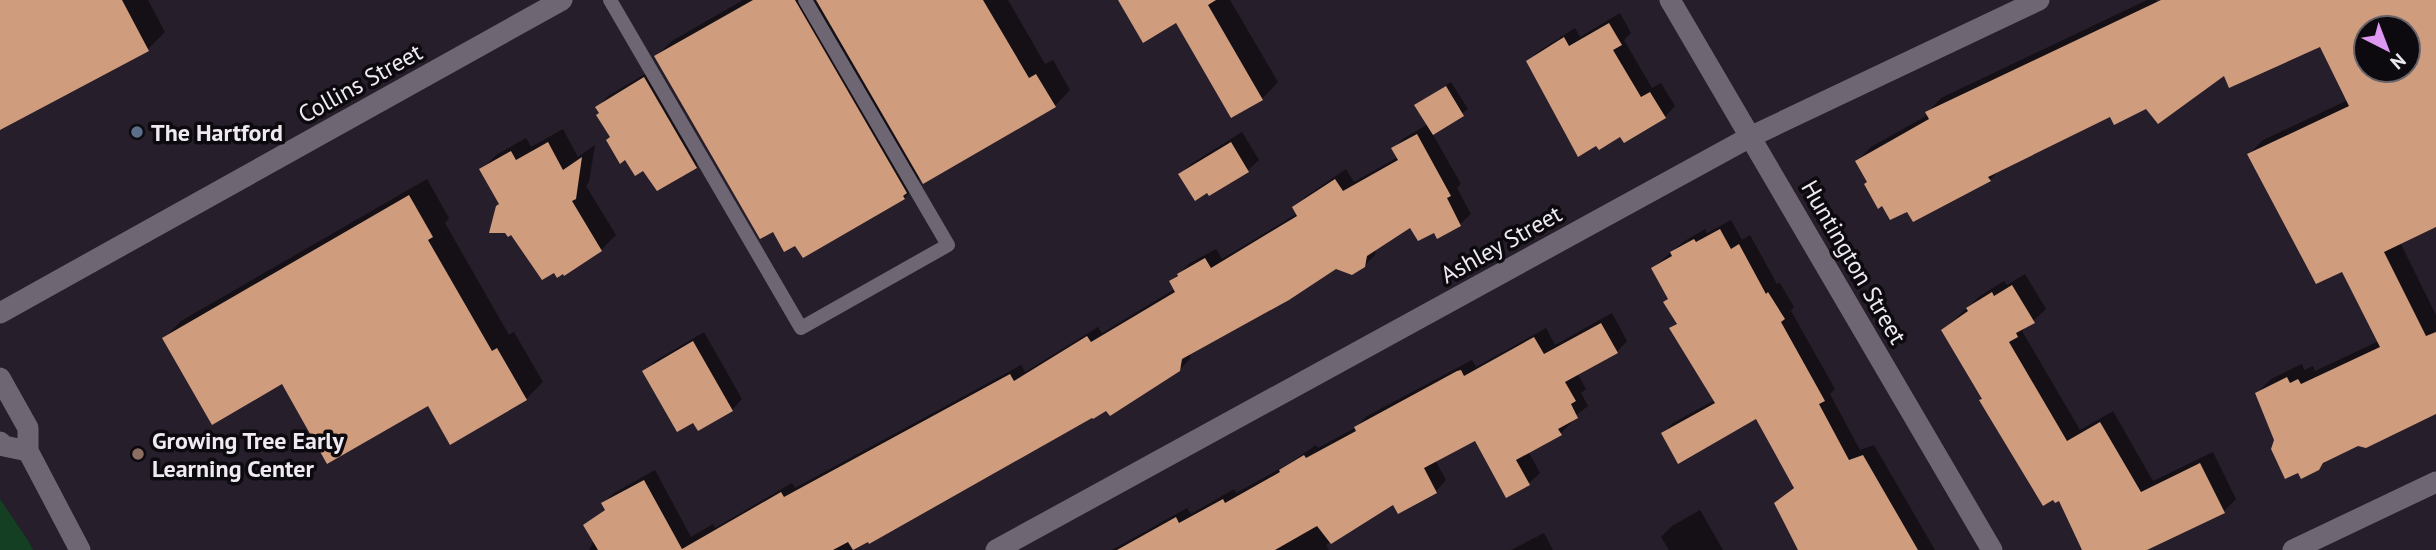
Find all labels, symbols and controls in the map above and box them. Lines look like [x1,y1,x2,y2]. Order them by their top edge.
north arrow [2352,14,2422,84]
street label: Collins Street [293,36,427,130]
text: N [2386,49,2411,75]
place label: The Hartford [151,117,283,148]
marker: The Hartford [129,124,145,140]
street label: Huntington Street [1794,174,1914,350]
street label: Ashley Street [1435,198,1567,290]
place label: Growing Tree Early Learning Center [152,425,344,484]
marker: Growing Tree Early Learning Center [130,446,146,462]

